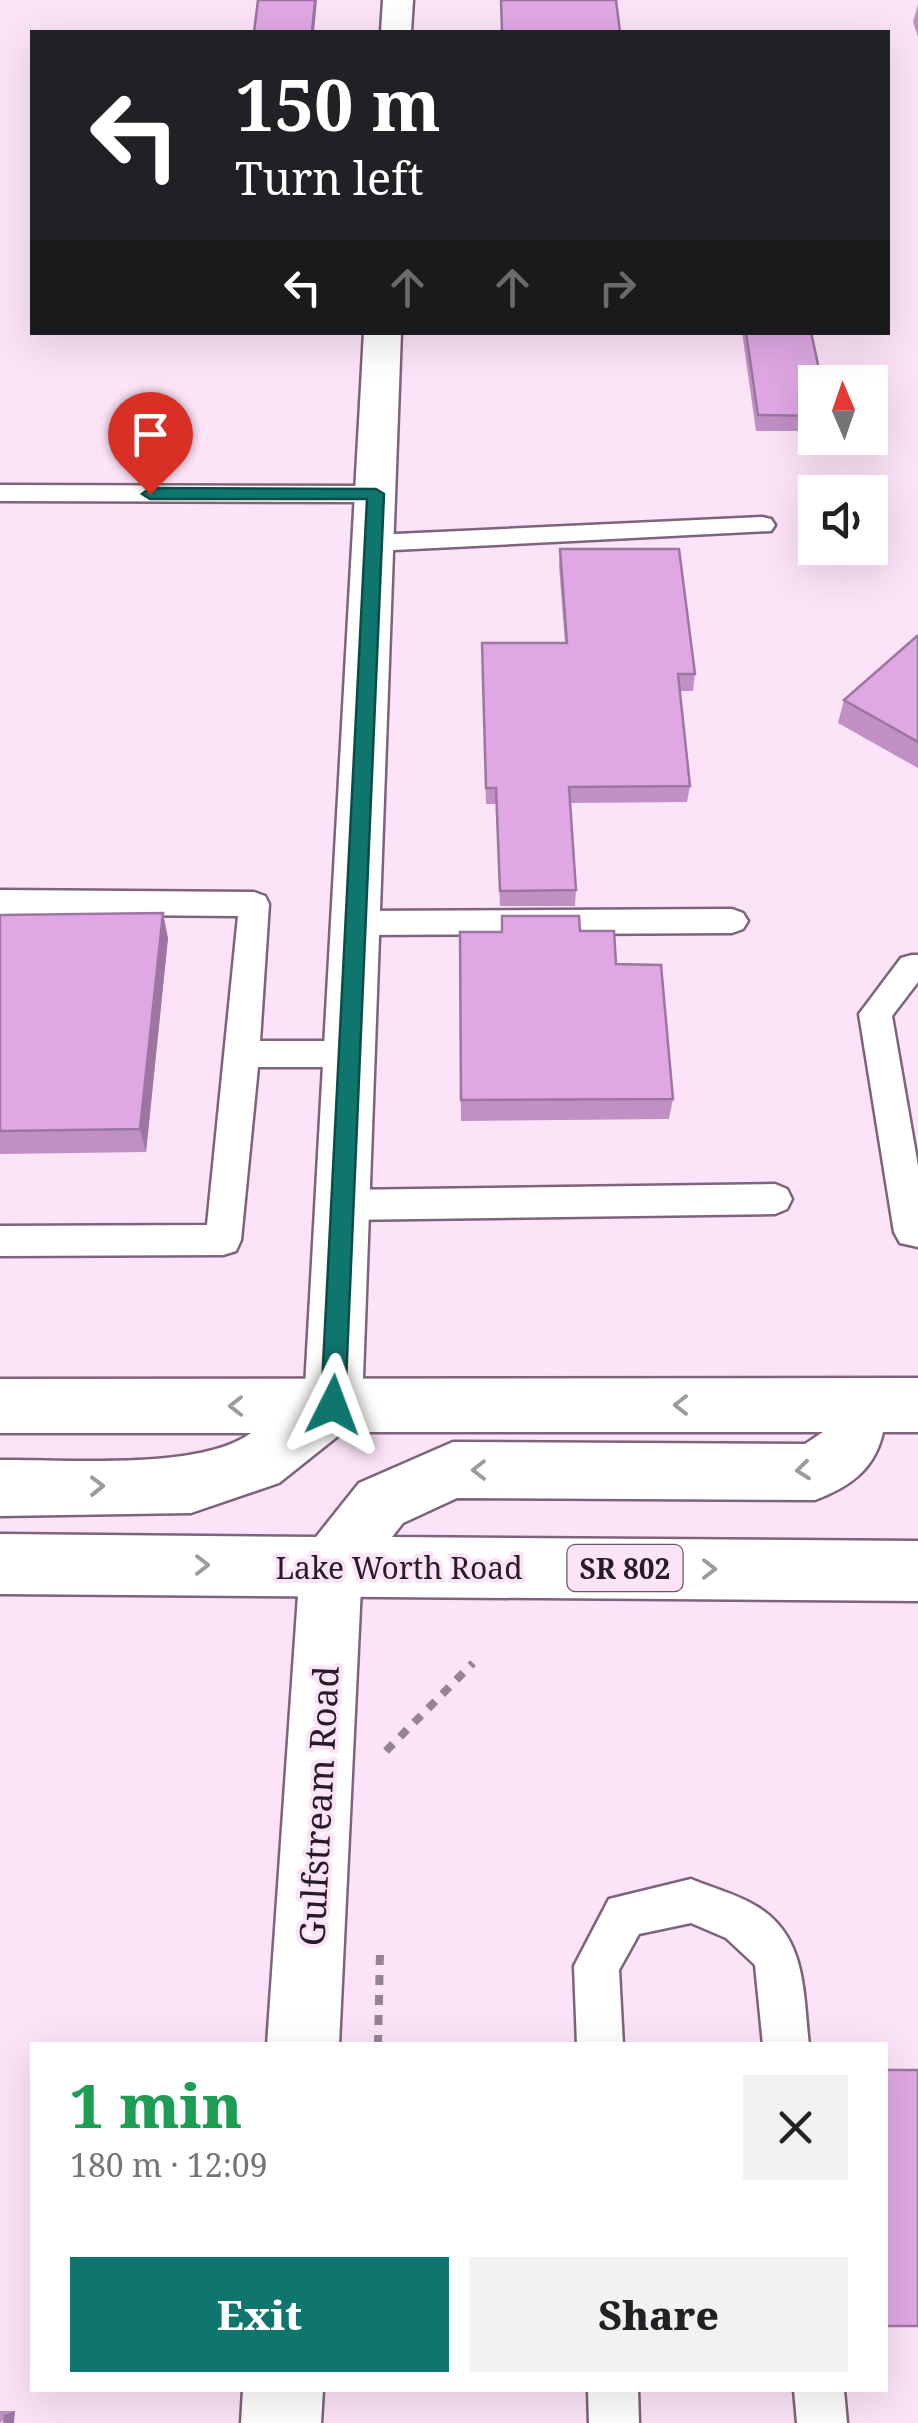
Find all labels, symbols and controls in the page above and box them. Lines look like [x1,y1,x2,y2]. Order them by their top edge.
text: 150 m [235,56,441,152]
icon: left [70,70,200,200]
text: Turn left [235,147,424,208]
icon: left [275,260,330,315]
icon: ahead [380,260,435,315]
icon: ahead [485,260,540,315]
icon: right [590,260,645,315]
north arrow [798,365,888,455]
map controls [798,365,888,565]
pin [108,392,193,495]
icon: arrive [123,407,178,462]
button: sound [798,475,888,565]
position arrow [281,1353,385,1457]
one-way arrow [672,1394,688,1416]
one-way arrow [227,1395,243,1416]
one-way arrow [795,1459,811,1480]
one-way arrow [470,1460,486,1481]
one-way arrow [90,1476,106,1497]
road number: SR 802 [568,1545,682,1591]
street label: Lake Worth Road [275,1547,523,1588]
one-way arrow [196,1554,211,1576]
one-way arrow [702,1558,717,1580]
street label: Gulfstream Road [287,1665,349,1947]
text: 1 min [70,2064,242,2146]
button: close [743,2075,848,2180]
text: 180 m · 12:09 [70,2143,268,2186]
button: Exit [70,2257,449,2372]
button: Share [469,2257,848,2372]

